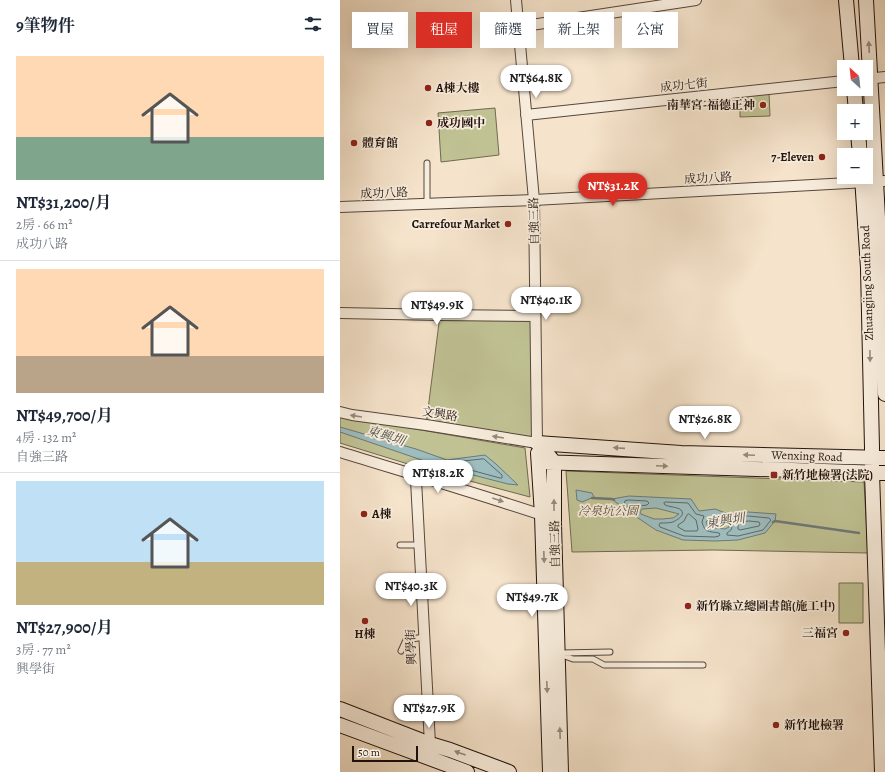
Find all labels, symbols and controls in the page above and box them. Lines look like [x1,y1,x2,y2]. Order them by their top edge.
chip: 買屋 [352,12,408,48]
chip: 租屋 [416,12,472,48]
chip: 篩選 [480,12,536,48]
chip: 新上架 [544,12,614,48]
chip: 公寓 [622,12,678,48]
icon: filters [302,13,324,35]
text: 9筆物件 [16,14,75,37]
one-way arrow [865,41,872,53]
north arrow [837,60,873,96]
map controls [837,60,873,184]
pin: NT$64.8K [495,65,577,99]
text: NT$64.8K [509,69,563,86]
street label: 成功七街 [659,74,710,95]
place label: A棟大樓 [435,80,480,96]
icon: home [134,82,206,154]
marker: A棟大樓 [423,83,433,93]
place label: 南華宮-福德正神 [667,97,755,113]
marker: 南華宮-福德正神 [758,100,768,110]
button: + [837,104,873,140]
place label: 成功國中 [437,115,485,131]
marker: 成功國中 [424,118,434,128]
place label: 體育館 [362,135,398,151]
marker: 體育館 [349,138,359,148]
button: − [837,148,873,184]
place label: 7-Eleven [771,149,814,165]
marker: 7-Eleven [817,152,827,162]
street label: 成功八路 [684,169,732,187]
pin: NT$31.2K [572,173,654,207]
text: NT$31.2K [587,177,639,194]
street label: 成功八路 [360,184,408,202]
text: NT$31,200/月 [16,191,112,214]
street label: 自強三路 [526,197,542,245]
text: 2房 · 66 m² [16,216,73,233]
place label: Carrefour Market [412,216,500,232]
marker: Carrefour Market [503,219,513,229]
street label: Zhuangjing South Road [857,224,877,341]
text: 成功八路 [16,235,68,252]
pin: NT$40.1K [505,287,587,321]
text: NT$40.1K [520,291,572,308]
pin: NT$49.9K [396,292,478,326]
icon: home [134,295,206,367]
text: NT$49.9K [410,296,464,313]
one-way arrow [866,350,873,362]
street label: 文興路 [421,403,459,425]
text: NT$49,700/月 [16,404,113,427]
pin: NT$26.8K [664,406,746,440]
text: NT$26.8K [678,410,732,427]
one-way arrow [350,413,362,419]
water label: 東興圳 [365,422,409,450]
text: 4房 · 132 m² [16,429,76,446]
one-way arrow [492,434,504,440]
one-way arrow [613,445,625,452]
street label: Wenxing Road [770,447,843,465]
text: 自強三路 [16,448,68,465]
one-way arrow [743,451,755,458]
pin: NT$18.2K [397,460,479,494]
one-way arrow [656,463,669,469]
text: NT$18.2K [412,464,464,481]
place label: 新竹地檢署(法院) [782,467,873,483]
marker: 新竹地檢署(法院) [769,470,779,480]
one-way arrow [492,498,504,504]
one-way arrow [551,498,557,511]
park label: 冷泉坑公園 [578,503,640,519]
place label: A棟 [371,506,392,522]
icon: home [134,507,206,579]
marker: A棟 [359,509,369,519]
water label: 東興圳 [705,509,748,532]
street label: 自強三路 [547,520,563,568]
one-way arrow [540,551,547,563]
pin: NT$40.3K [370,573,452,607]
text: NT$40.3K [384,577,438,594]
pin: NT$49.7K [491,584,573,618]
text: NT$49.7K [506,588,558,605]
place label: 新竹縣立總圖書館(施工中) [696,598,835,614]
marker: 新竹縣立總圖書館(施工中) [683,601,693,611]
text: NT$27,900/月 [16,616,113,639]
marker: H棟 [360,616,370,626]
place label: 三福宮 [802,625,838,641]
place label: H棟 [355,626,375,642]
street label: 興學街 [402,628,420,665]
marker: 三福宮 [841,628,851,638]
text: 3房 · 77 m² [16,641,71,658]
text: 興學街 [16,660,55,677]
one-way arrow [544,681,551,693]
pin: NT$27.9K [388,695,470,729]
text: NT$27.9K [403,699,455,716]
place label: 新竹地檢署 [784,717,844,733]
marker: 新竹地檢署 [771,720,781,730]
one-way arrow [557,726,563,739]
scale bar [352,744,418,763]
text: 50 m [358,745,380,760]
one-way arrow [453,750,465,756]

